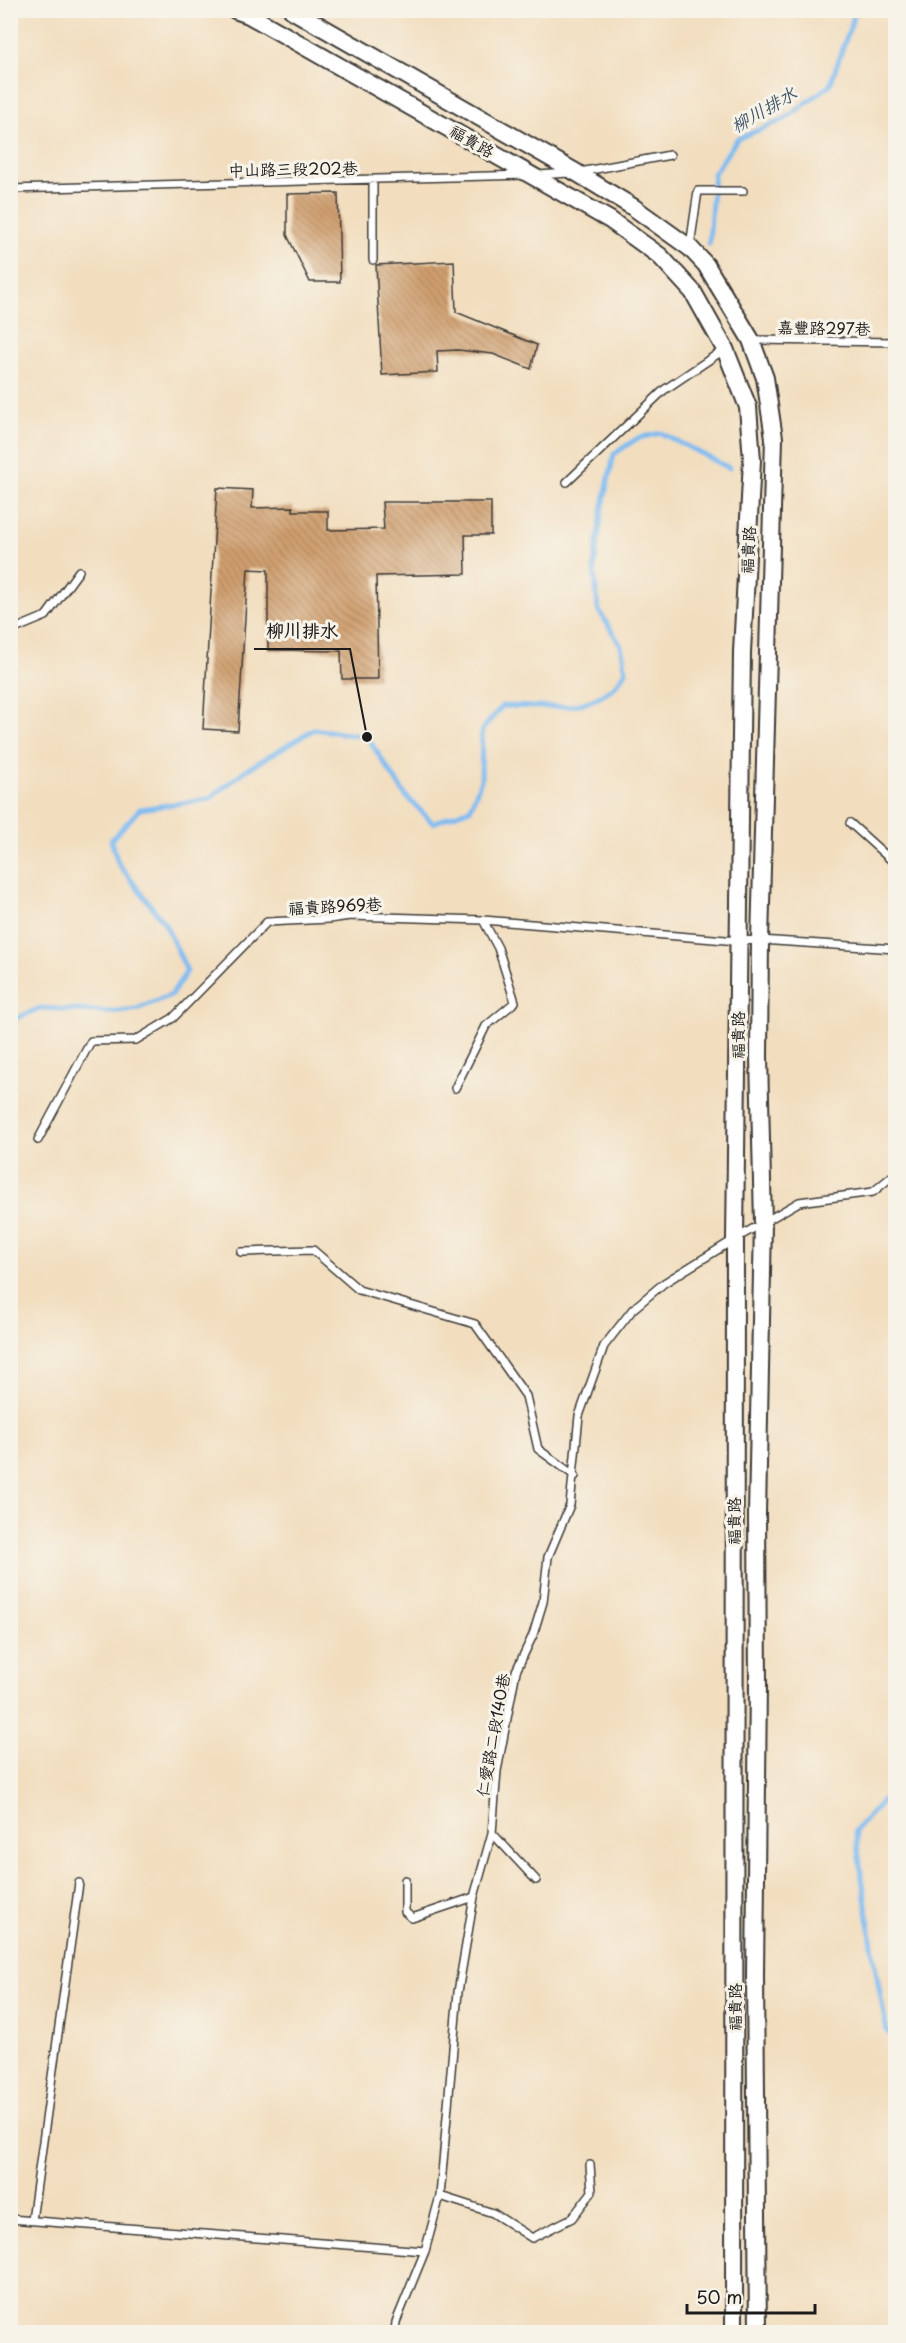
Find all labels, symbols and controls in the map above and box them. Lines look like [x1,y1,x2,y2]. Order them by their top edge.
water label: 柳川排水 [725,79,802,138]
street label: 福貴路 [446,118,499,163]
street label: 中山路三段202巷 [228,155,358,181]
street label: 嘉豐路297巷 [777,314,871,340]
street label: 福貴路 [734,525,760,575]
callout: 柳川排水 [254,613,350,649]
text: 柳川排水 [266,616,338,643]
street label: 福貴路969巷 [288,891,382,919]
street label: 福貴路 [725,1011,749,1059]
street label: 福貴路 [721,1497,745,1545]
street label: 仁愛路二段140巷 [469,1671,515,1799]
street label: 福貴路 [722,1983,746,2031]
scale bar [687,2277,814,2315]
text: 50 m [696,2283,743,2310]

